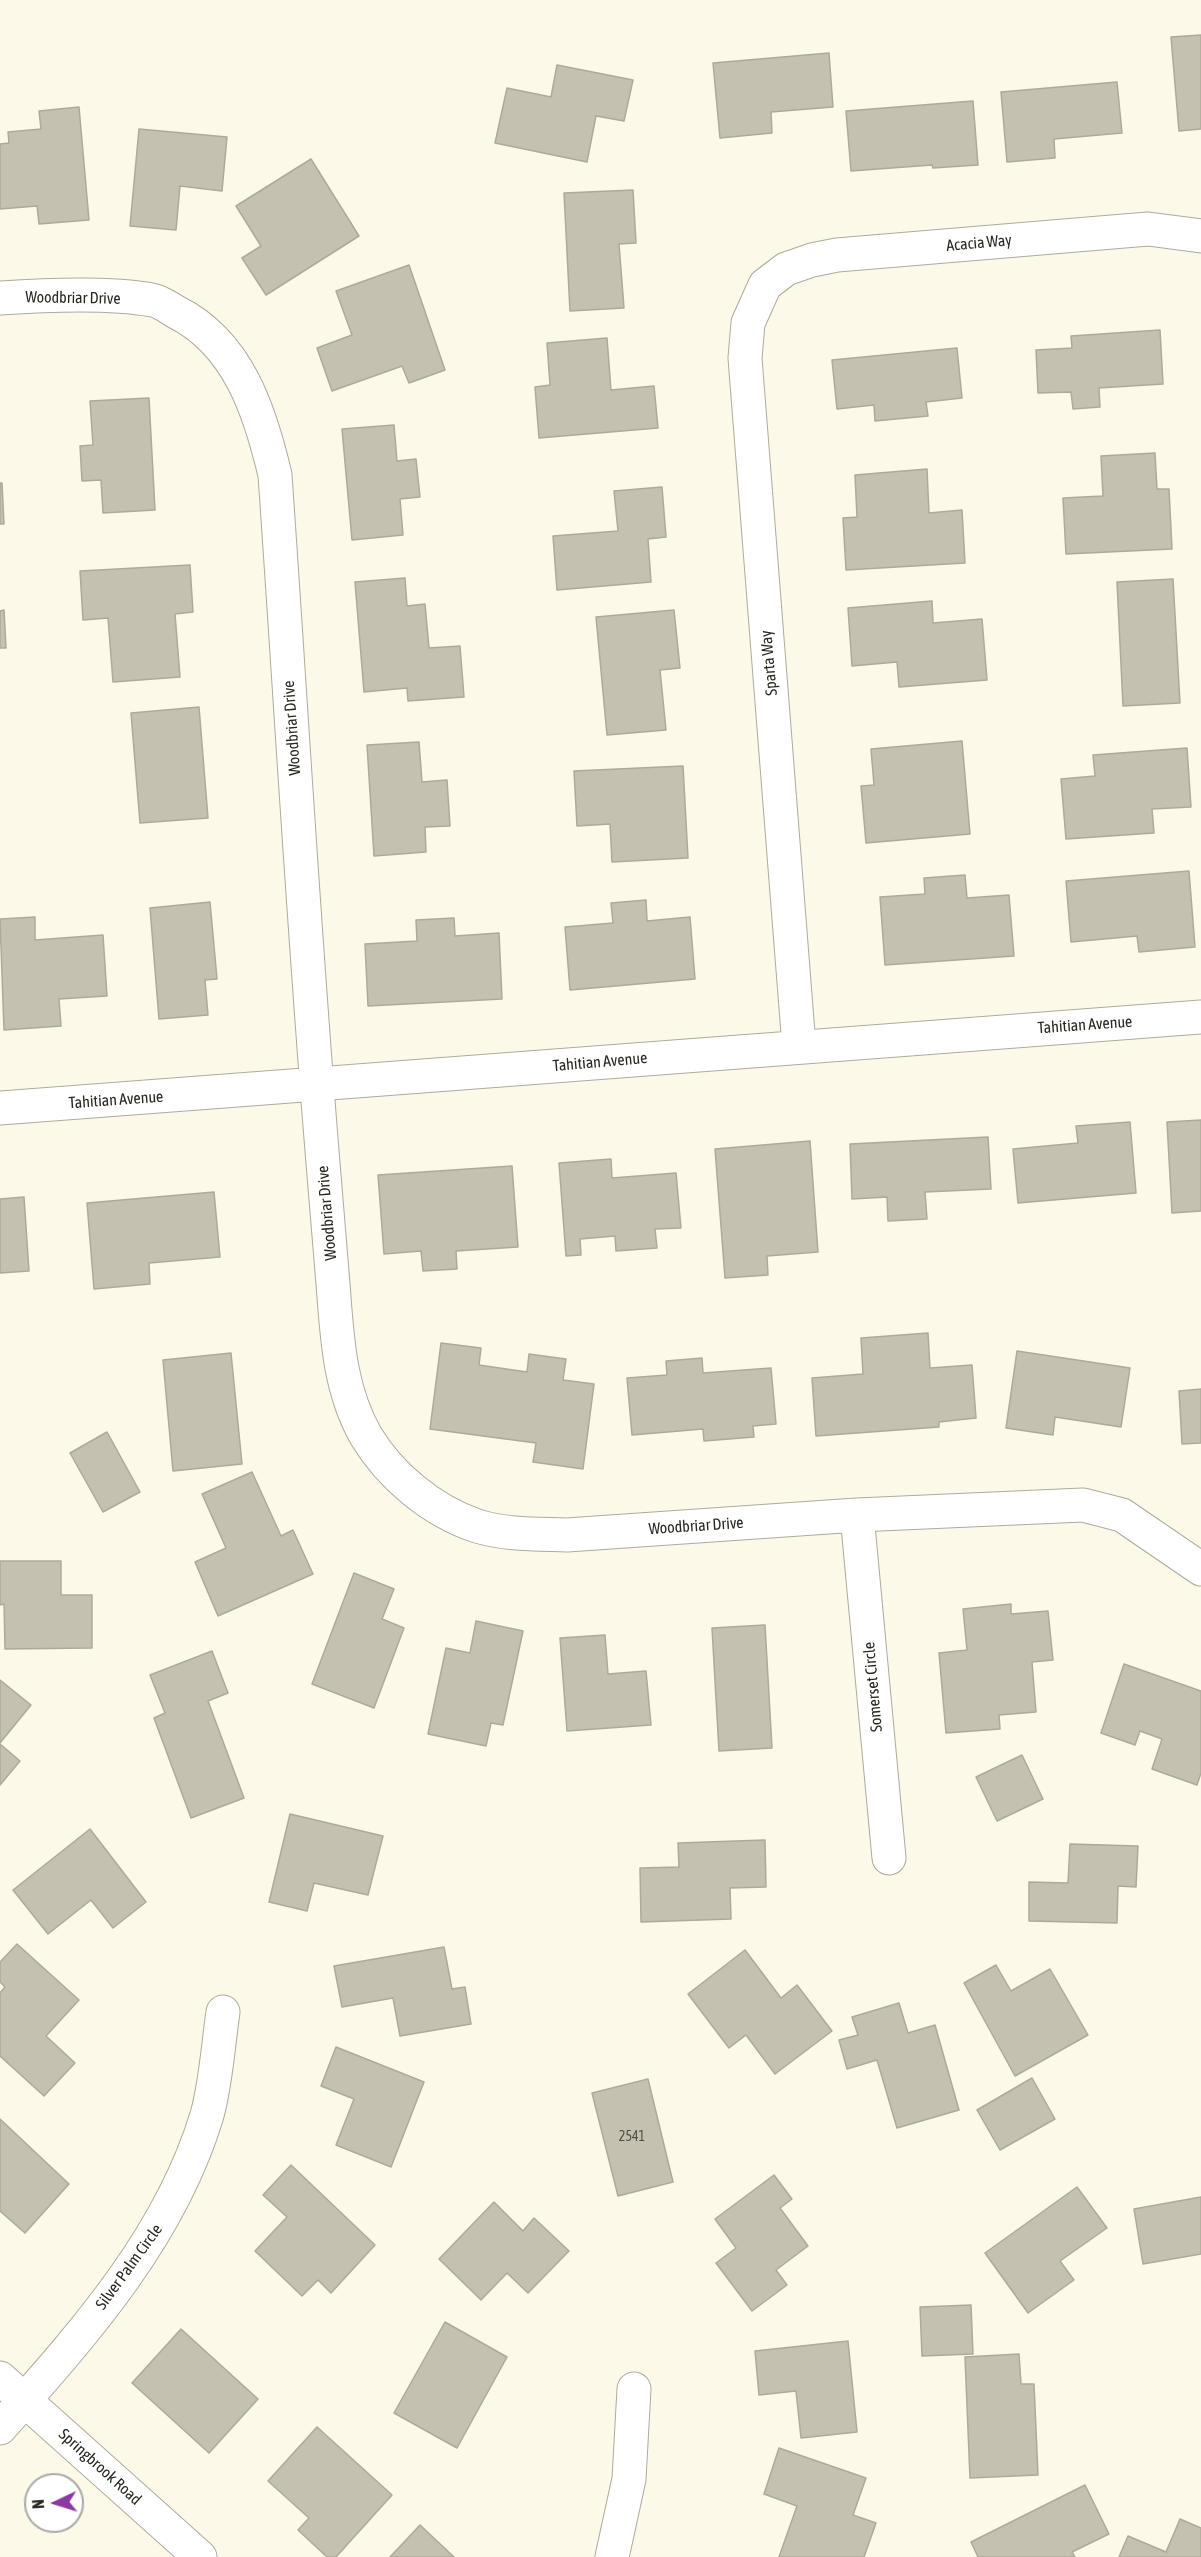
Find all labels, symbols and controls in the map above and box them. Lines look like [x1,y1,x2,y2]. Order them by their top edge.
street label: Acacia Way [945,231,1013,255]
street label: Woodbriar Drive [25,288,121,308]
street label: Sparta Way [757,629,781,697]
street label: Woodbriar Drive [279,680,305,776]
street label: Tahitian Avenue [1037,1012,1133,1038]
street label: Tahitian Avenue [552,1048,648,1076]
street label: Tahitian Avenue [68,1087,164,1113]
street label: Woodbriar Drive [313,1165,341,1261]
street label: Woodbriar Drive [648,1513,744,1539]
street label: Somerset Circle [860,1641,886,1733]
house number: 2541 [619,2129,645,2145]
street label: Silver Palm Circle [92,2221,166,2313]
street label: Springbrook Road [55,2425,145,2509]
north arrow [24,2473,84,2533]
text: N [29,2499,47,2509]

